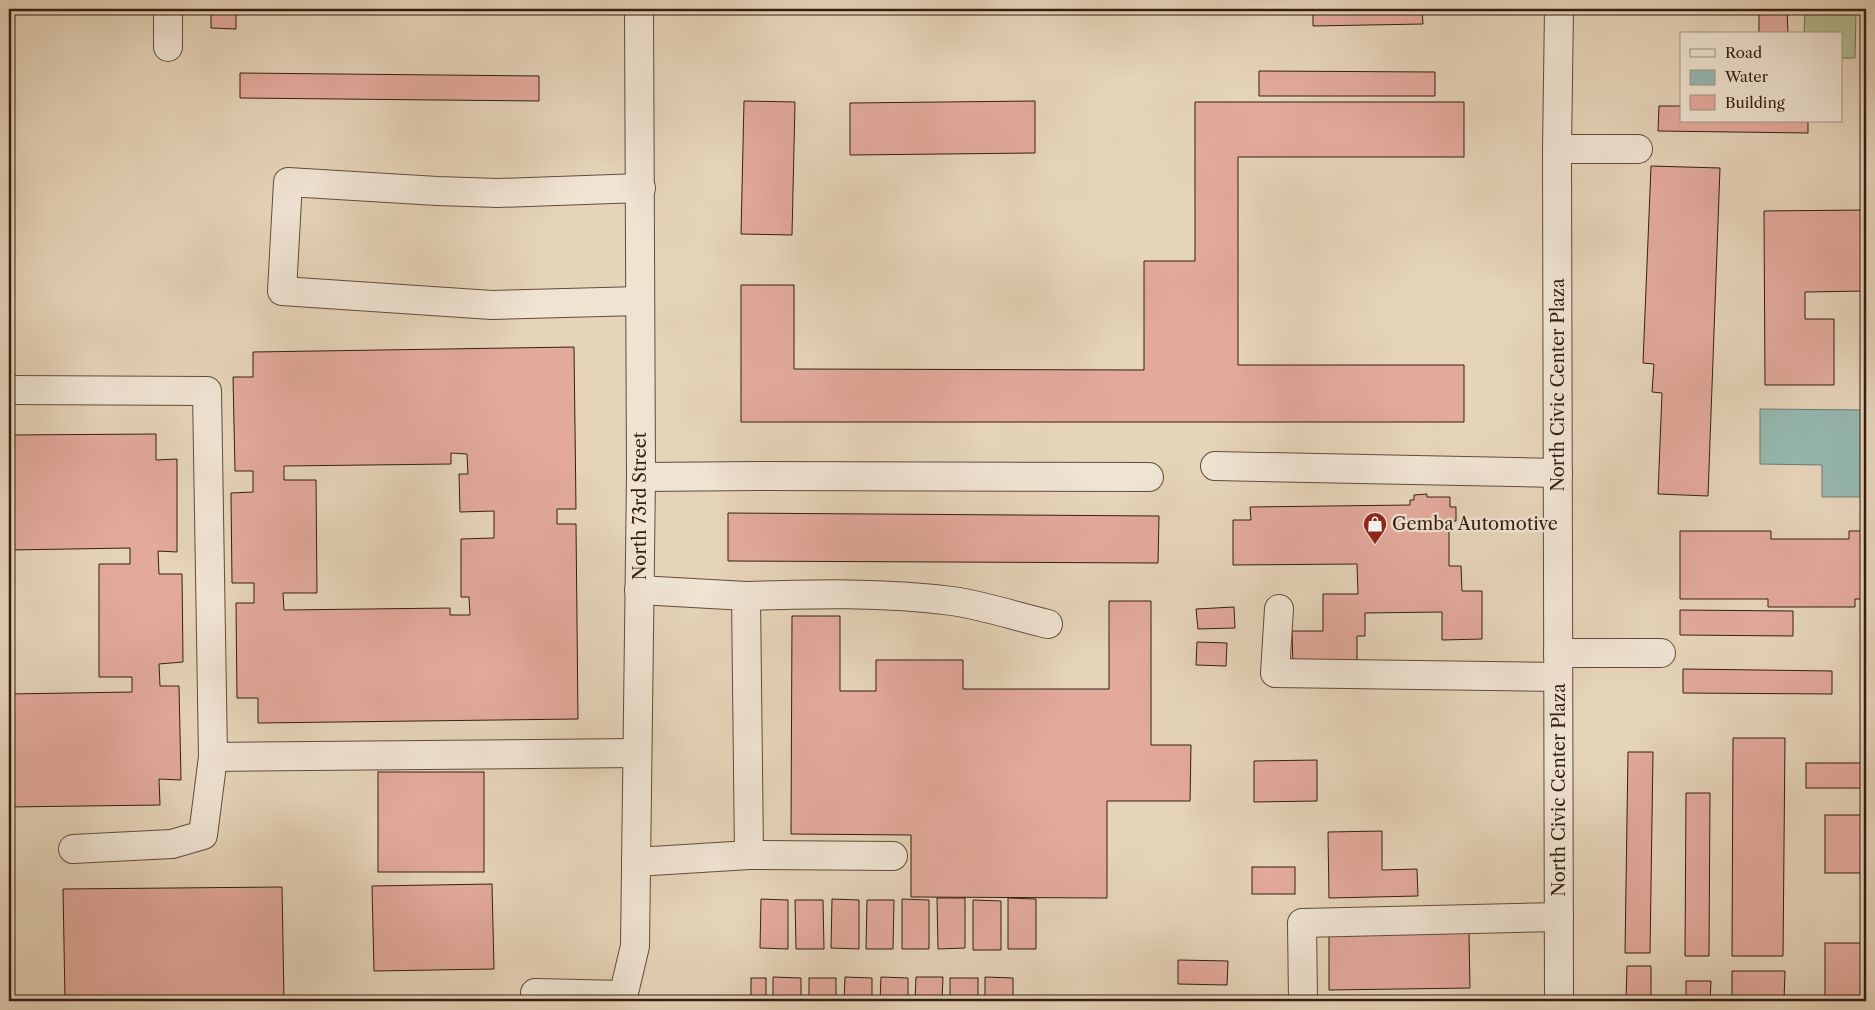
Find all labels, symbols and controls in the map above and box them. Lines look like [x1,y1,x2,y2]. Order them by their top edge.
legend [1680,32,1842,122]
text: Road [1725,43,1762,62]
text: Water [1724,67,1769,86]
text: Building [1725,93,1785,112]
street label: North Civic Center Plaza [1547,278,1569,492]
street label: North 73rd Street [629,431,651,580]
shop icon: Gemba Automotive [1362,511,1388,545]
place label: Gemba Automotive [1392,513,1558,535]
street label: North Civic Center Plaza [1548,683,1570,897]

